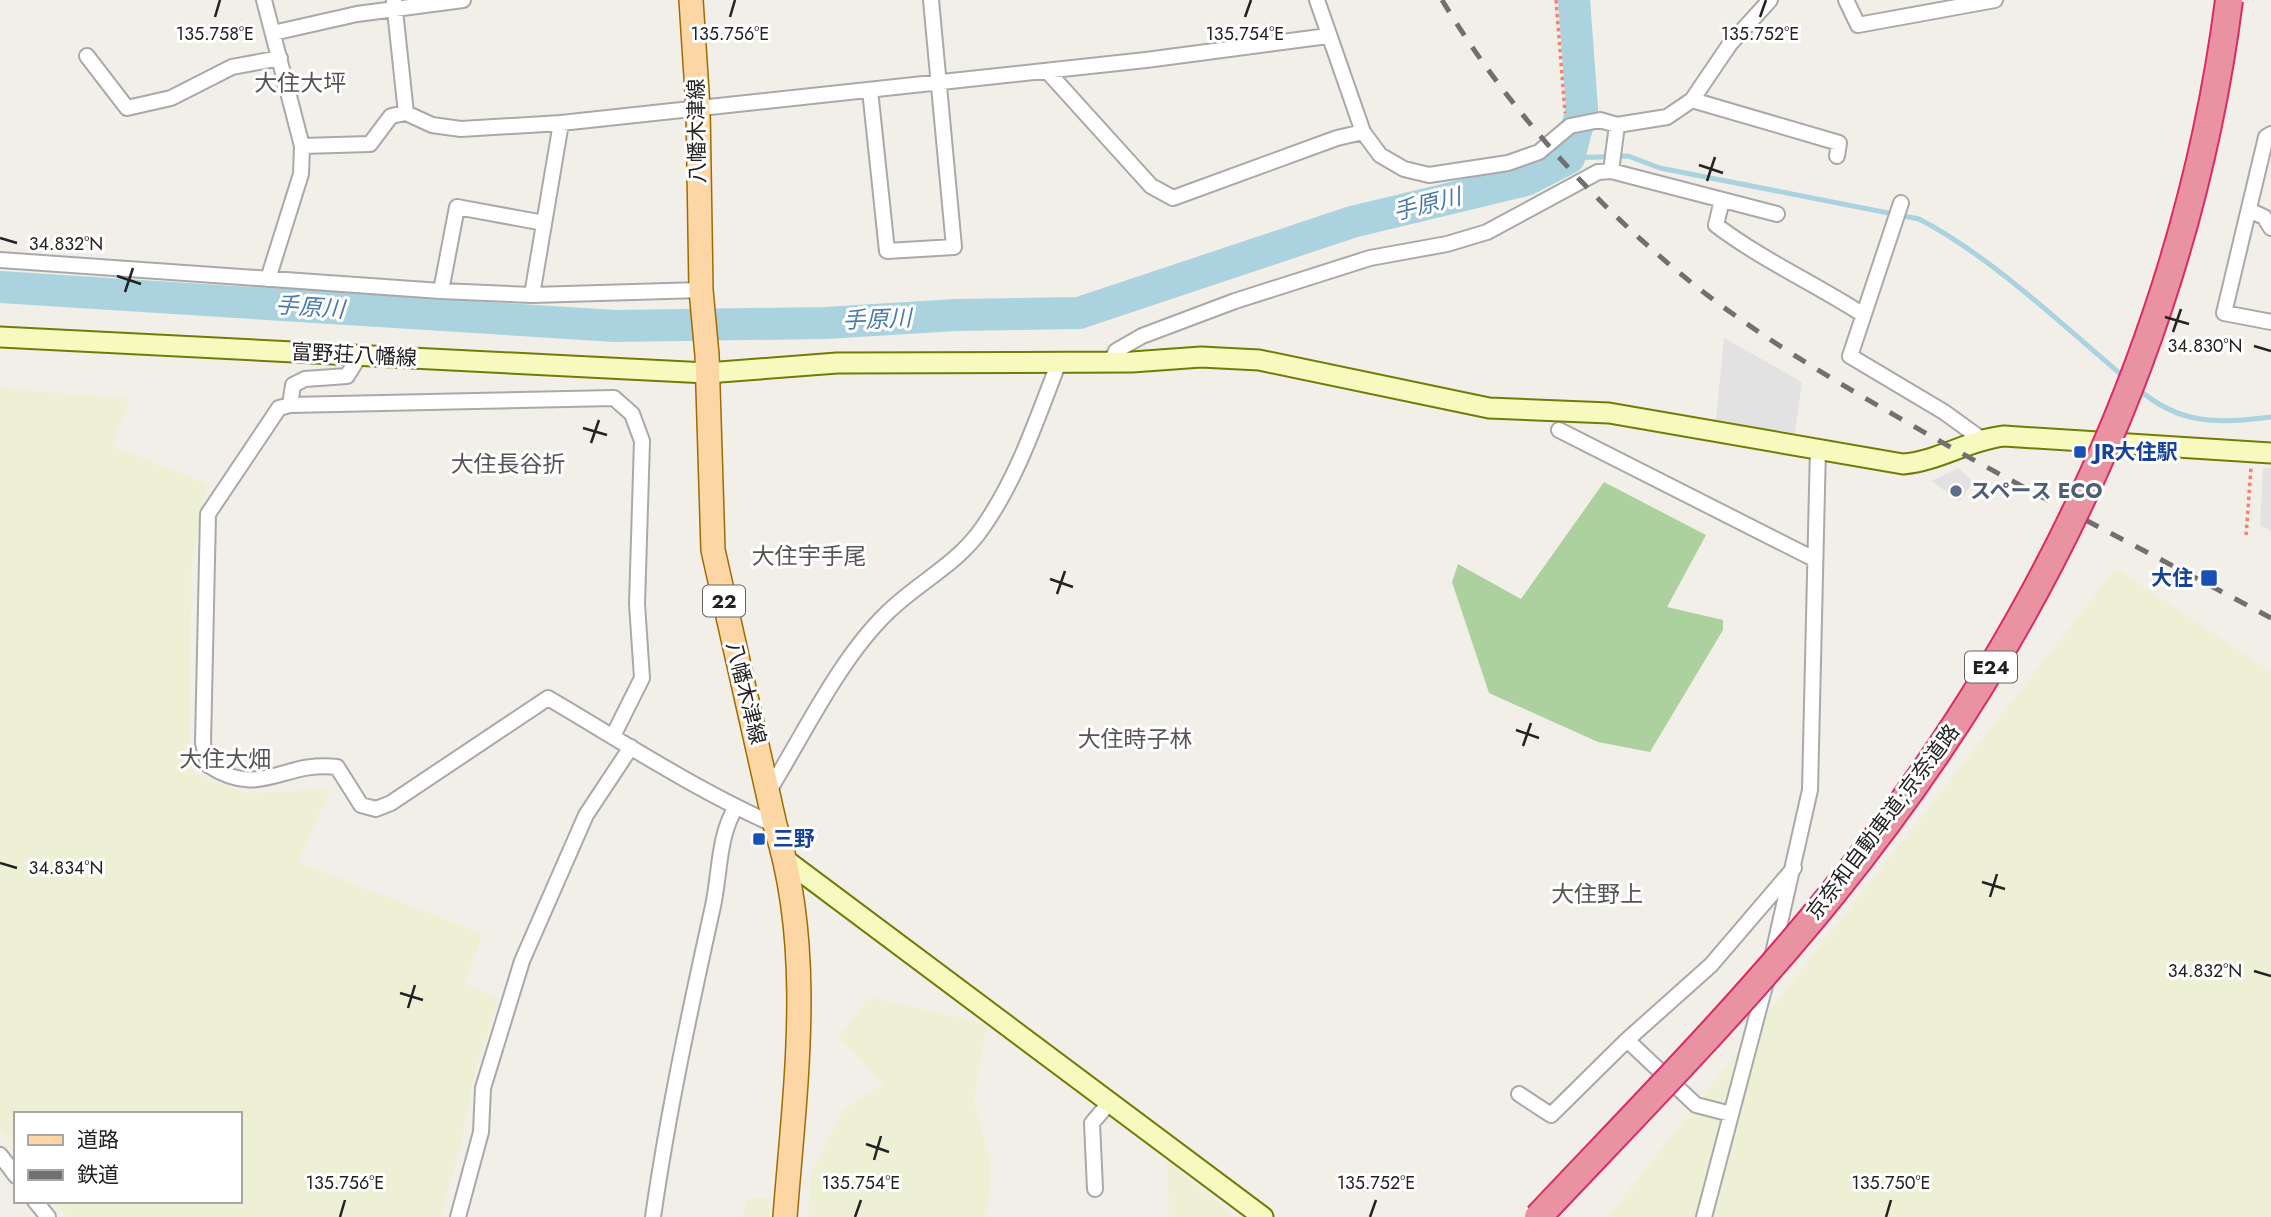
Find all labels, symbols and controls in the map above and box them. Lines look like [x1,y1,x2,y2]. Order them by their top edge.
text: 135.758°E [176,21,254,47]
text: 135.756°E [691,21,769,47]
text: 135.754°E [1206,21,1284,47]
text: 135.752°E [1721,21,1799,47]
district label: 大住大坪 [254,66,346,100]
street label: 八幡木津線 [681,78,713,184]
water label: 手原川 [1389,178,1467,229]
text: 34.832°N [29,231,103,257]
water label: 手原川 [274,288,349,327]
water label: 手原川 [842,301,915,337]
text: 34.830°N [2167,333,2243,359]
street label: 富野荘八幡線 [290,337,418,373]
place label: JR大住駅 [2090,437,2178,467]
marker: JR大住駅 [2072,444,2088,460]
district label: 大住長谷折 [451,447,566,481]
place label: スペース ECO [1970,476,2102,506]
marker: スペース ECO [1948,483,1964,499]
district label: 大住宇手尾 [752,539,867,573]
place label: 大住 [2151,563,2193,593]
marker: 大住 [2199,568,2219,588]
road number: 22 [703,586,745,616]
street label: 八幡木津線 [719,638,773,748]
road number: E24 [1965,652,2017,682]
street label: 京奈和自動車道;京奈道路 [1799,718,1967,926]
district label: 大住時子林 [1078,722,1193,756]
district label: 大住大畑 [179,742,271,776]
place label: 三野 [773,824,815,854]
marker: 三野 [751,831,767,847]
text: 34.834°N [29,855,103,881]
district label: 大住野上 [1551,877,1643,911]
text: 34.832°N [2168,958,2242,984]
legend [14,1112,242,1203]
text: 道路 [77,1125,119,1155]
text: 鉄道 [77,1160,119,1190]
text: 135.756°E [306,1170,384,1196]
text: 135.754°E [822,1170,900,1196]
text: 135.752°E [1337,1170,1415,1196]
text: 135.750°E [1852,1170,1930,1196]

